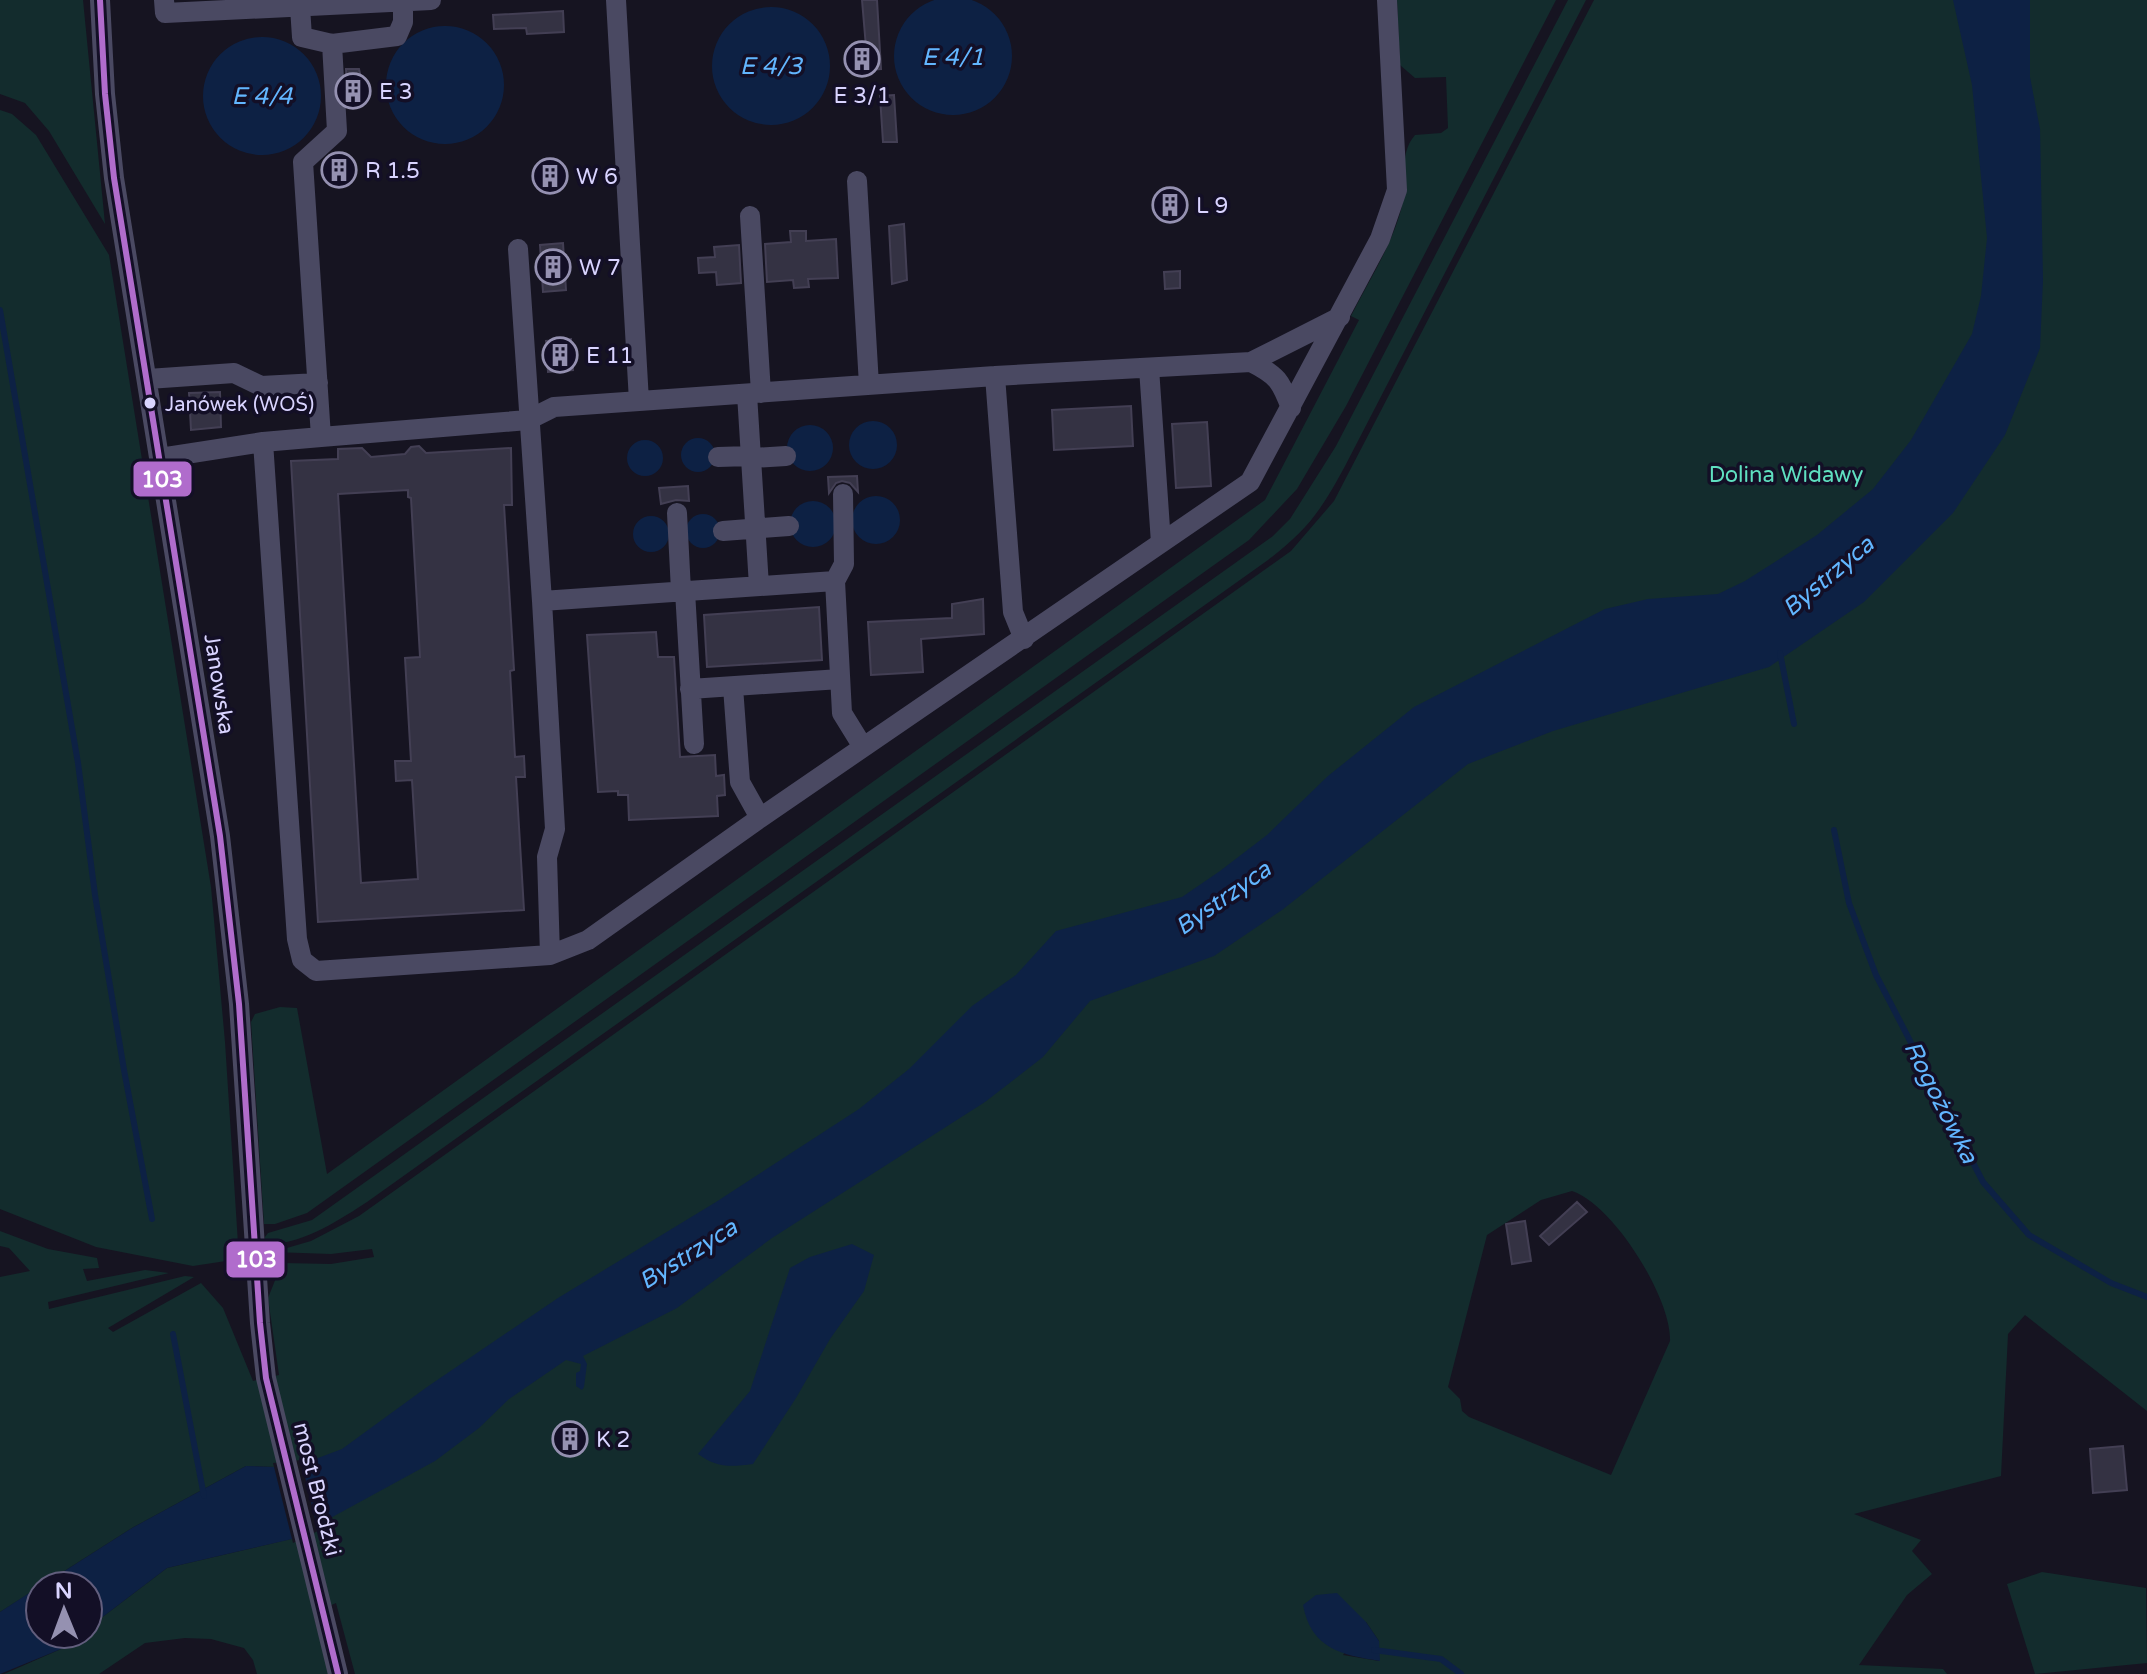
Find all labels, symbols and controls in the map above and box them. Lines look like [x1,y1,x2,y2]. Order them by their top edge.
building icon: E 3/1 [843,40,881,78]
water label: E 4/1 [922,43,984,72]
water label: E 4/3 [740,52,804,81]
building icon: E 3 [334,72,372,110]
place label: E 3 [379,79,413,105]
water label: E 4/4 [232,82,293,111]
place label: E 3/1 [833,83,891,109]
building icon: R 1.5 [320,151,358,189]
building icon: W 6 [531,157,569,195]
place label: R 1.5 [365,158,420,184]
place label: W 6 [576,164,618,190]
building icon: L 9 [1151,186,1189,224]
place label: L 9 [1196,193,1228,219]
building icon: W 7 [534,248,572,286]
place label: W 7 [579,255,621,281]
building icon: E 11 [541,336,579,374]
place label: E 11 [586,343,633,369]
place label: Janówek (WOŚ) [165,392,314,417]
marker: Janówek (WOŚ) [142,395,158,411]
line badge: 103 [132,460,193,498]
park label: Dolina Widawy [1709,462,1864,488]
text: 103 [141,467,183,493]
water label: Bystrzyca [1777,530,1880,623]
street label: Janowska [198,632,240,736]
water label: Bystrzyca [1170,855,1277,942]
water label: Rogożówka [1897,1036,1984,1169]
water label: Bystrzyca [634,1213,743,1296]
line badge: 103 [225,1240,286,1279]
text: 103 [235,1247,277,1273]
street label: most Brodzki [288,1420,346,1559]
building icon: K 2 [551,1420,589,1458]
place label: K 2 [596,1427,630,1453]
north arrow [24,1570,104,1650]
text: N [55,1578,73,1604]

